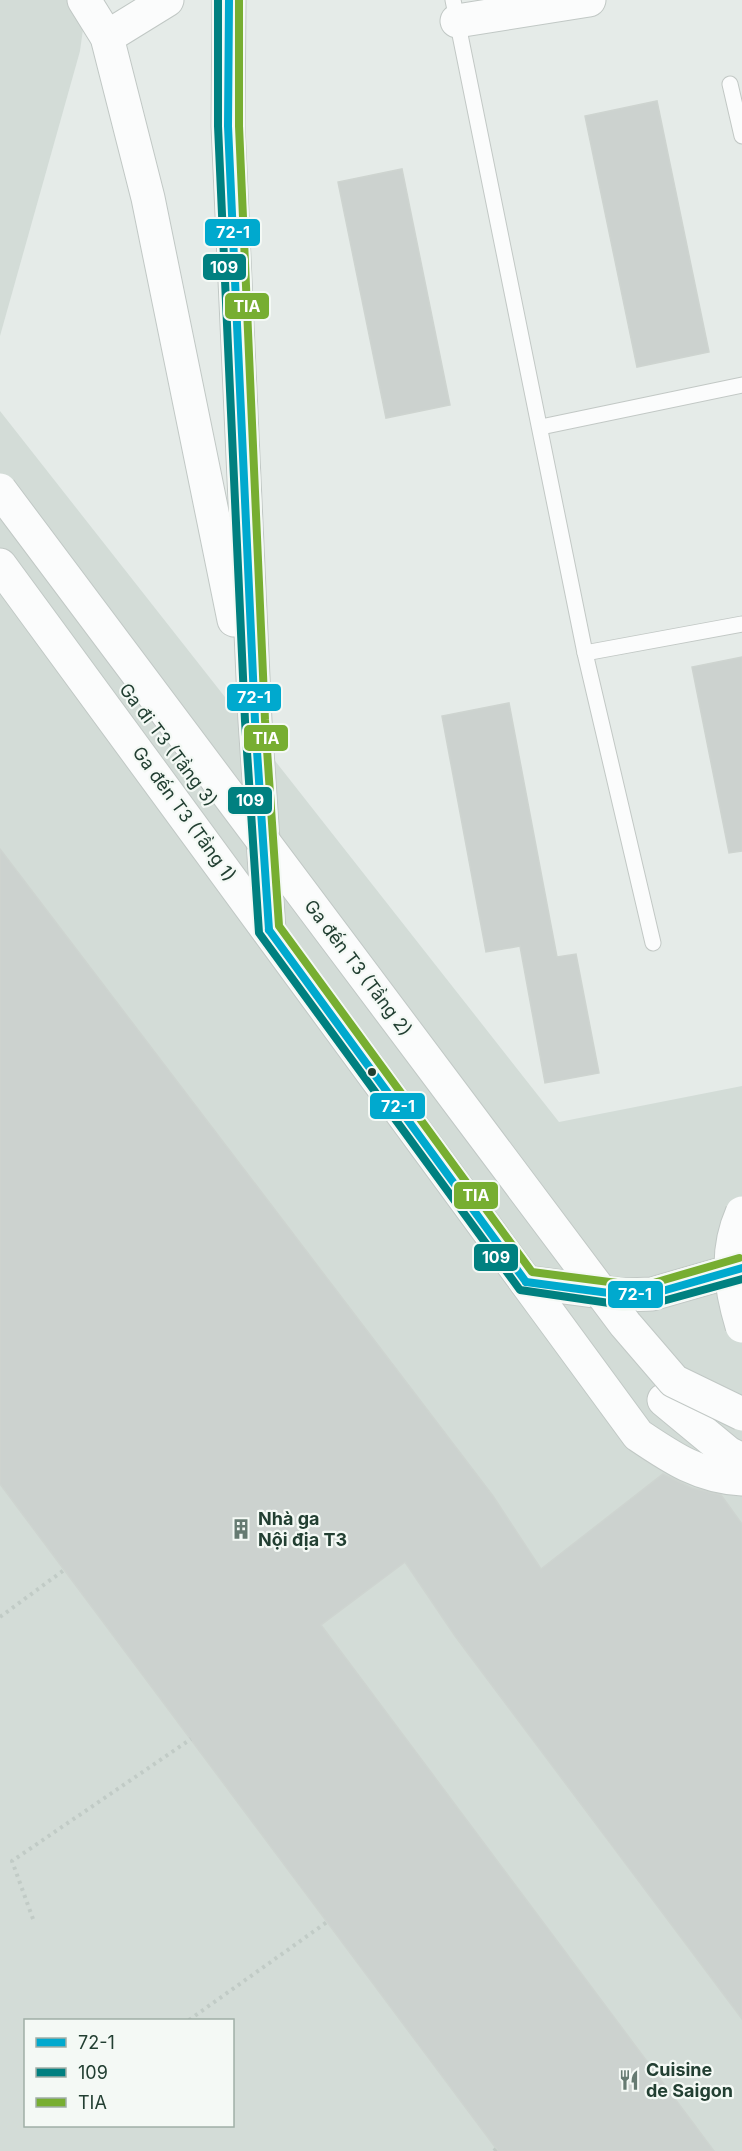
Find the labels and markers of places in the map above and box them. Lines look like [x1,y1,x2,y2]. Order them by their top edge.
unlabelled marker [366,1066,378,1078]
place label: Nhà ga Nội địa T3 [258,1508,347,1550]
building icon: Nhà ga Nội địa T3 [229,1517,253,1541]
place label: Cuisine de Saigon [646,2059,733,2101]
restaurant icon: Cuisine de Saigon [617,2068,641,2092]

